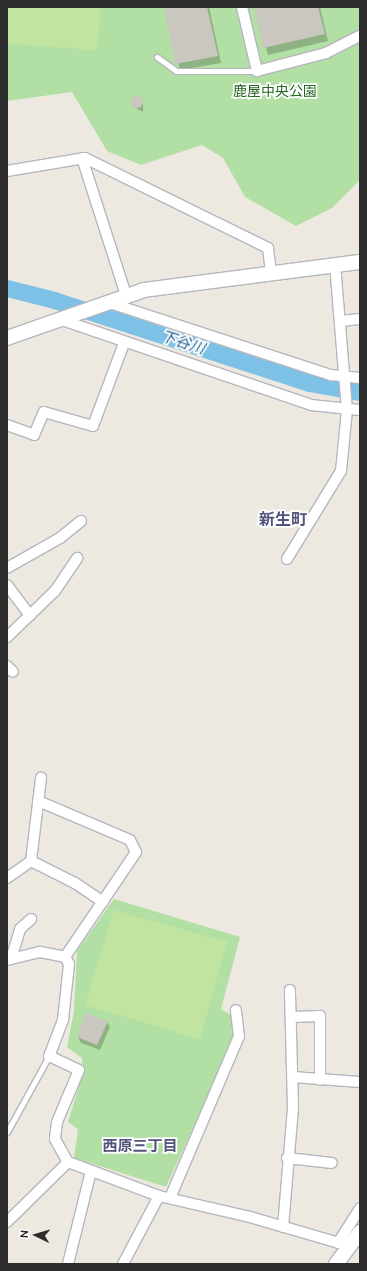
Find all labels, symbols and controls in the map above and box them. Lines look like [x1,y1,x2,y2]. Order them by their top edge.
park label: 鹿屋中央公園 [233,83,317,99]
water label: 下谷川 [159,326,207,358]
district label: 新生町 [259,509,307,529]
district label: 西原三丁目 [103,1137,177,1155]
north arrow [16,1215,56,1255]
text: N [18,1229,30,1239]

